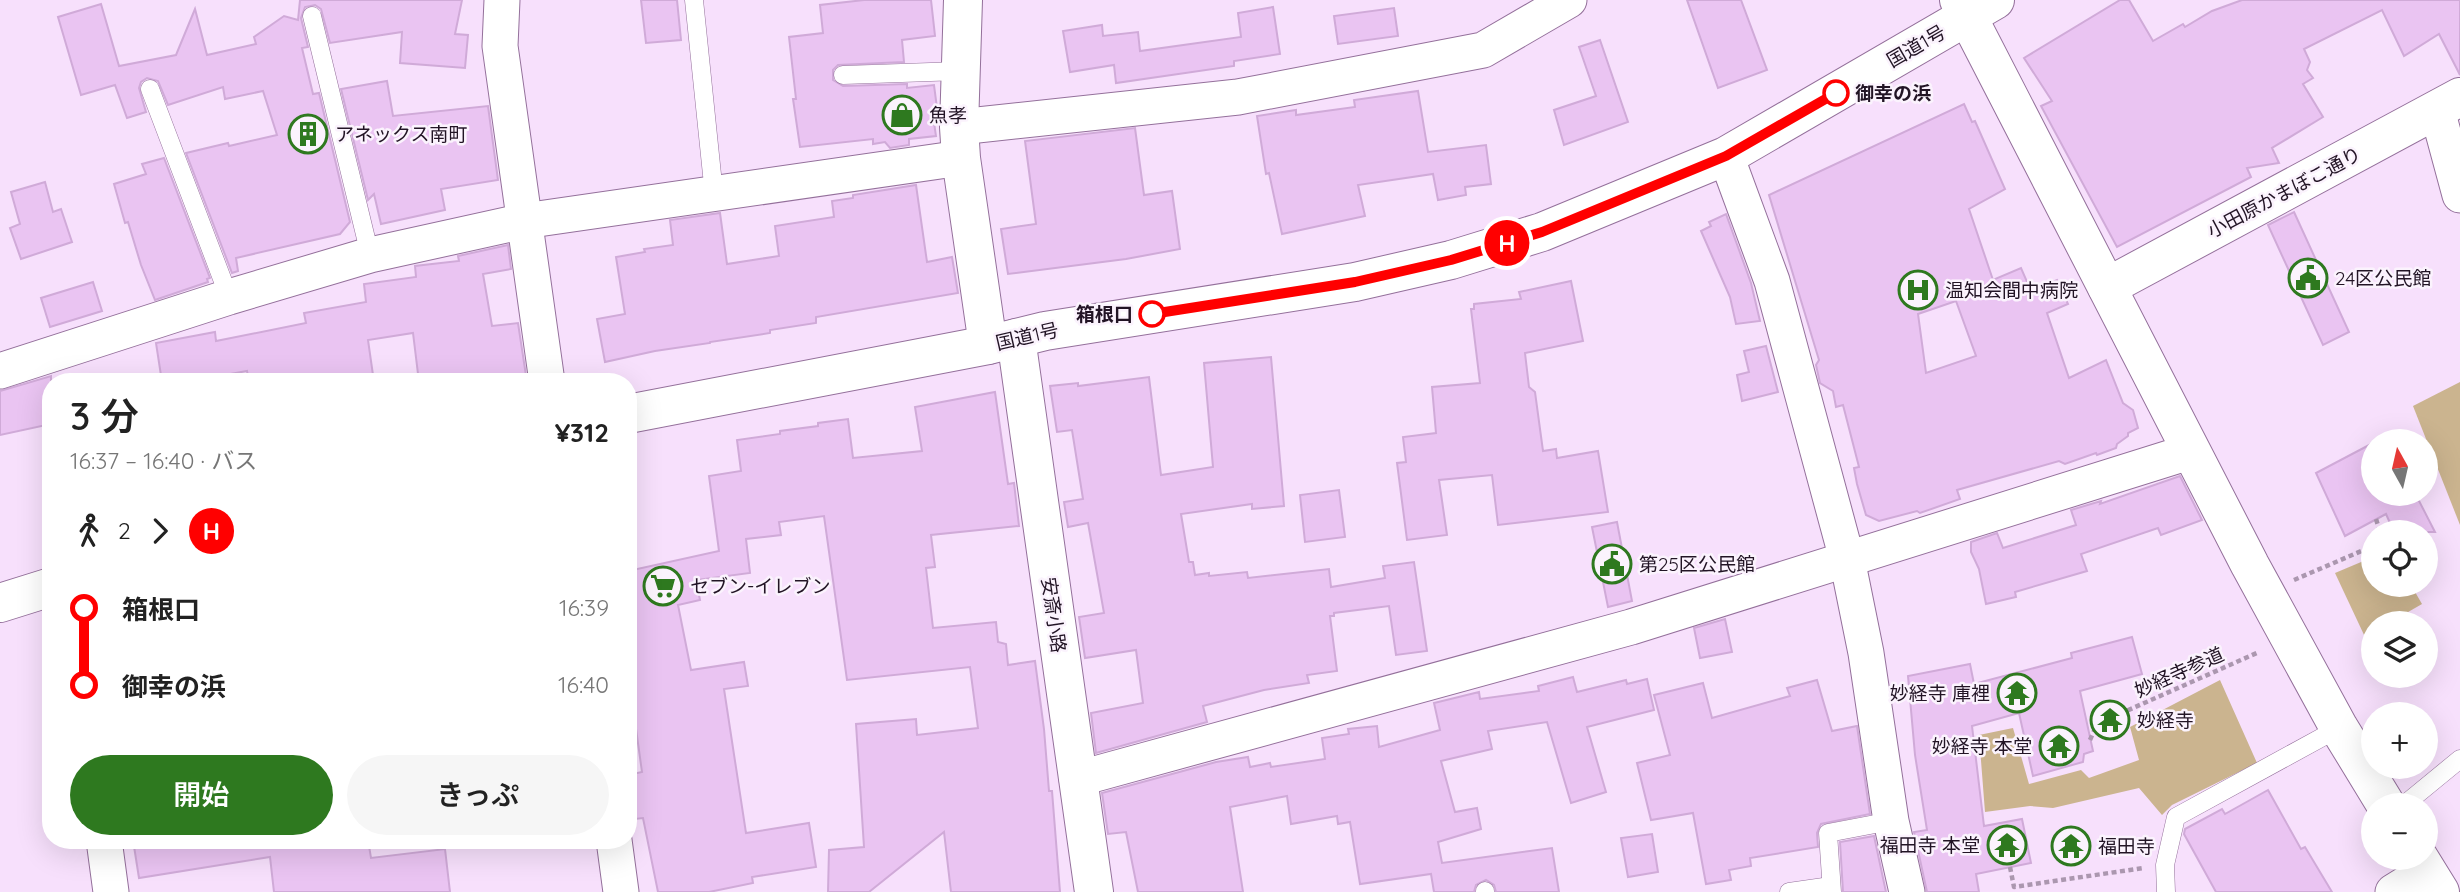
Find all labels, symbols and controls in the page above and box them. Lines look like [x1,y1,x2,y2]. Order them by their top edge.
street label: 国道1号 [1882,20,1950,72]
marker: 御幸の浜 [1823,80,1849,106]
place label: 御幸の浜 [1855,81,1931,105]
shop icon: 魚孝 [881,94,923,136]
place label: 魚孝 [929,103,967,127]
building icon: アネックス南町 [287,113,329,155]
place label: アネックス南町 [335,122,467,146]
street label: 小田原かまぼこ通り [2203,141,2365,243]
line badge: H [1484,220,1530,266]
text: H [1498,228,1516,258]
public building icon: 24区公民館 [2287,257,2329,299]
place label: 24区公民館 [2335,266,2431,290]
hospital icon: 温知会間中病院 [1897,269,1939,311]
place label: 温知会間中病院 [1945,278,2078,302]
marker: 箱根口 [1139,301,1165,327]
place label: 箱根口 [1076,302,1133,326]
street label: 国道1号 [993,317,1061,355]
text: 3 分 [70,392,139,440]
text: ¥312 [555,416,609,449]
north arrow [2361,429,2438,506]
map controls [2361,429,2438,870]
text: 16:37 – 16:40 · バス [70,446,257,475]
icon: walk [70,512,108,550]
icon: forward [141,512,179,550]
text: 2 [118,516,131,545]
text: H [203,516,220,546]
button: locate [2361,520,2438,597]
public building icon: 第25区公民館 [1591,543,1633,585]
place label: 第25区公民館 [1639,552,1755,576]
supermarket icon: セブン-イレブン [642,565,684,607]
place label: セブン-イレブン [690,574,830,598]
street label: 安斎小路 [1037,576,1071,654]
text: 箱根口 [122,593,200,626]
text: 16:39 [559,593,609,622]
button: layers [2361,611,2438,688]
street label: 妙経寺参道 [2131,642,2227,702]
text: 御幸の浜 [122,670,226,703]
text: 16:40 [558,670,609,699]
temple icon: 妙経寺 庫裡 [1996,672,2038,714]
place label: 妙経寺 庫裡 [1890,681,1990,705]
temple icon: 妙経寺 [2089,699,2131,741]
button: + [2361,702,2438,779]
place label: 妙経寺 [2137,708,2194,732]
temple icon: 妙経寺 本堂 [2038,725,2080,767]
place label: 妙経寺 本堂 [1932,734,2032,758]
button: 開始 [70,755,333,835]
button: きっぷ [347,755,609,835]
button: − [2361,793,2438,870]
temple icon: 福田寺 本堂 [1986,824,2028,866]
temple icon: 福田寺 [2050,825,2092,867]
place label: 福田寺 本堂 [1880,833,1980,857]
place label: 福田寺 [2098,834,2155,858]

